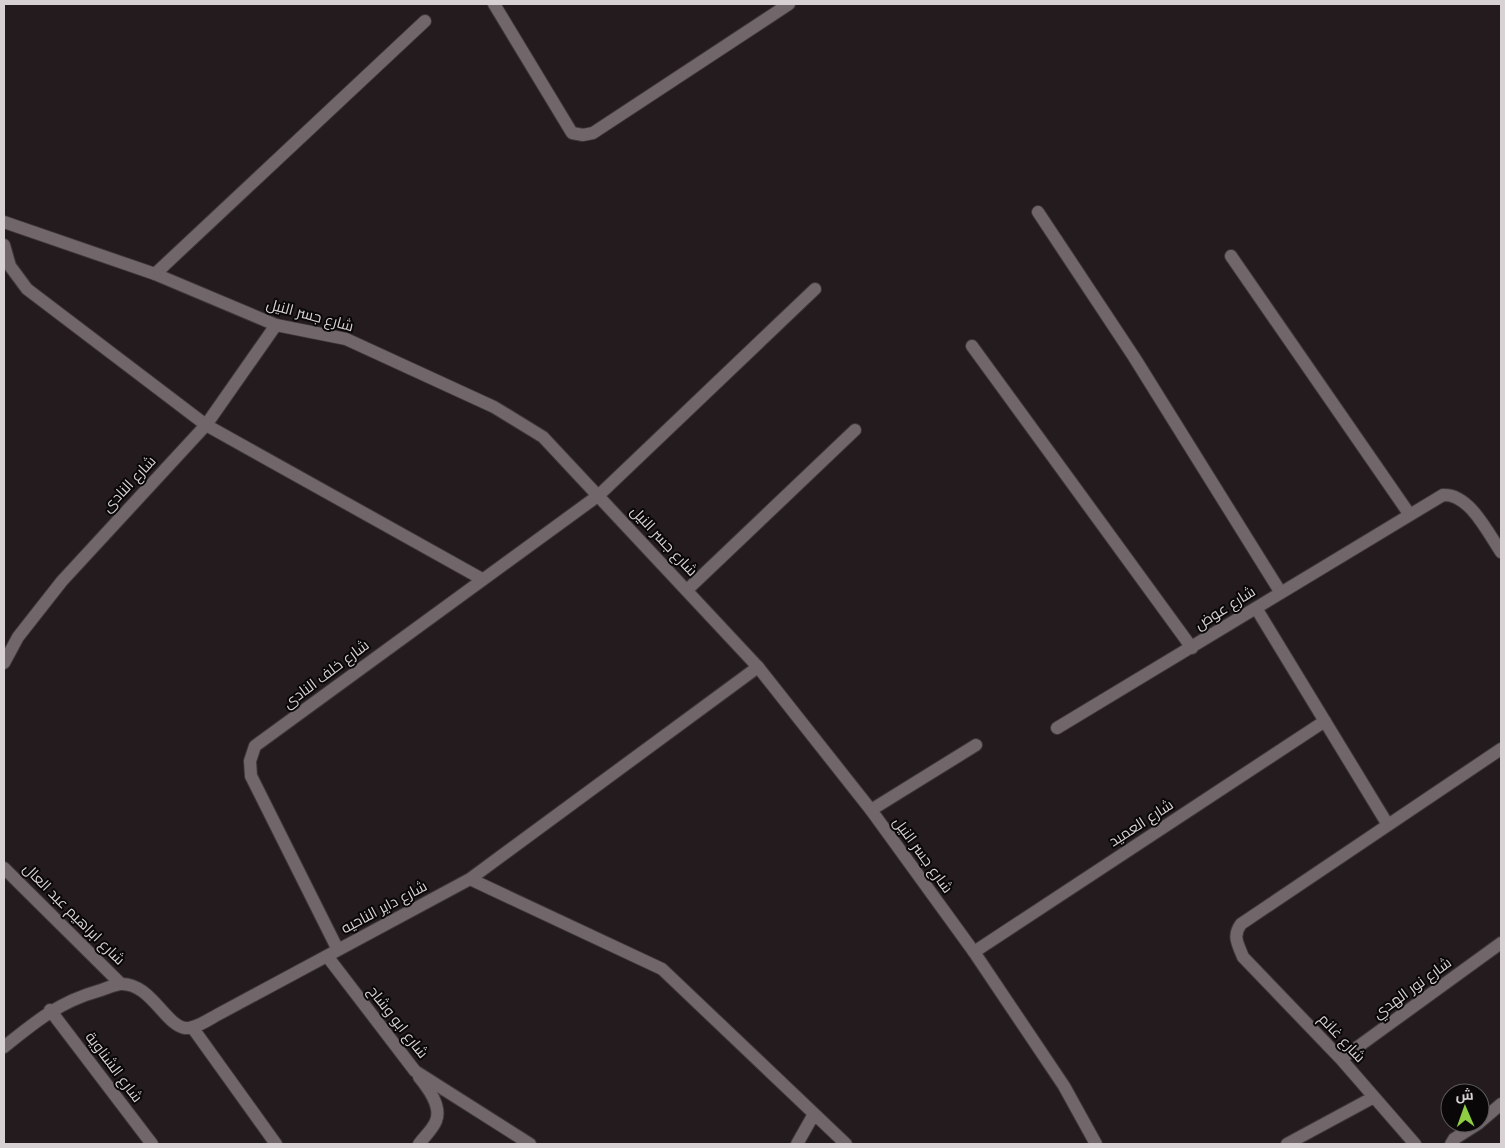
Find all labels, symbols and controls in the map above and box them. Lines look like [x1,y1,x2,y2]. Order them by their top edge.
street label: شارع جسر النيل [264,295,356,337]
street label: شارع النادى [98,452,161,517]
street label: شارع جسر النيل [625,502,701,581]
street label: شارع عوض [1191,582,1260,635]
street label: شارع خلف النادى [279,636,374,714]
street label: شارع العميد [1105,796,1178,852]
street label: شارع جسر النيل [888,813,957,898]
street label: شارع ابراهيم عبد العال [18,859,129,970]
street label: شارع داير الناحيه [338,877,431,939]
street label: شارع نور الهدي [1369,953,1457,1025]
street label: شارع ابو وشاح [363,982,432,1063]
street label: شارع غانم [1313,1010,1369,1067]
street label: شارع الشناوية [80,1028,146,1107]
north arrow [1440,1083,1490,1133]
text: ش [1455,1087,1474,1104]

